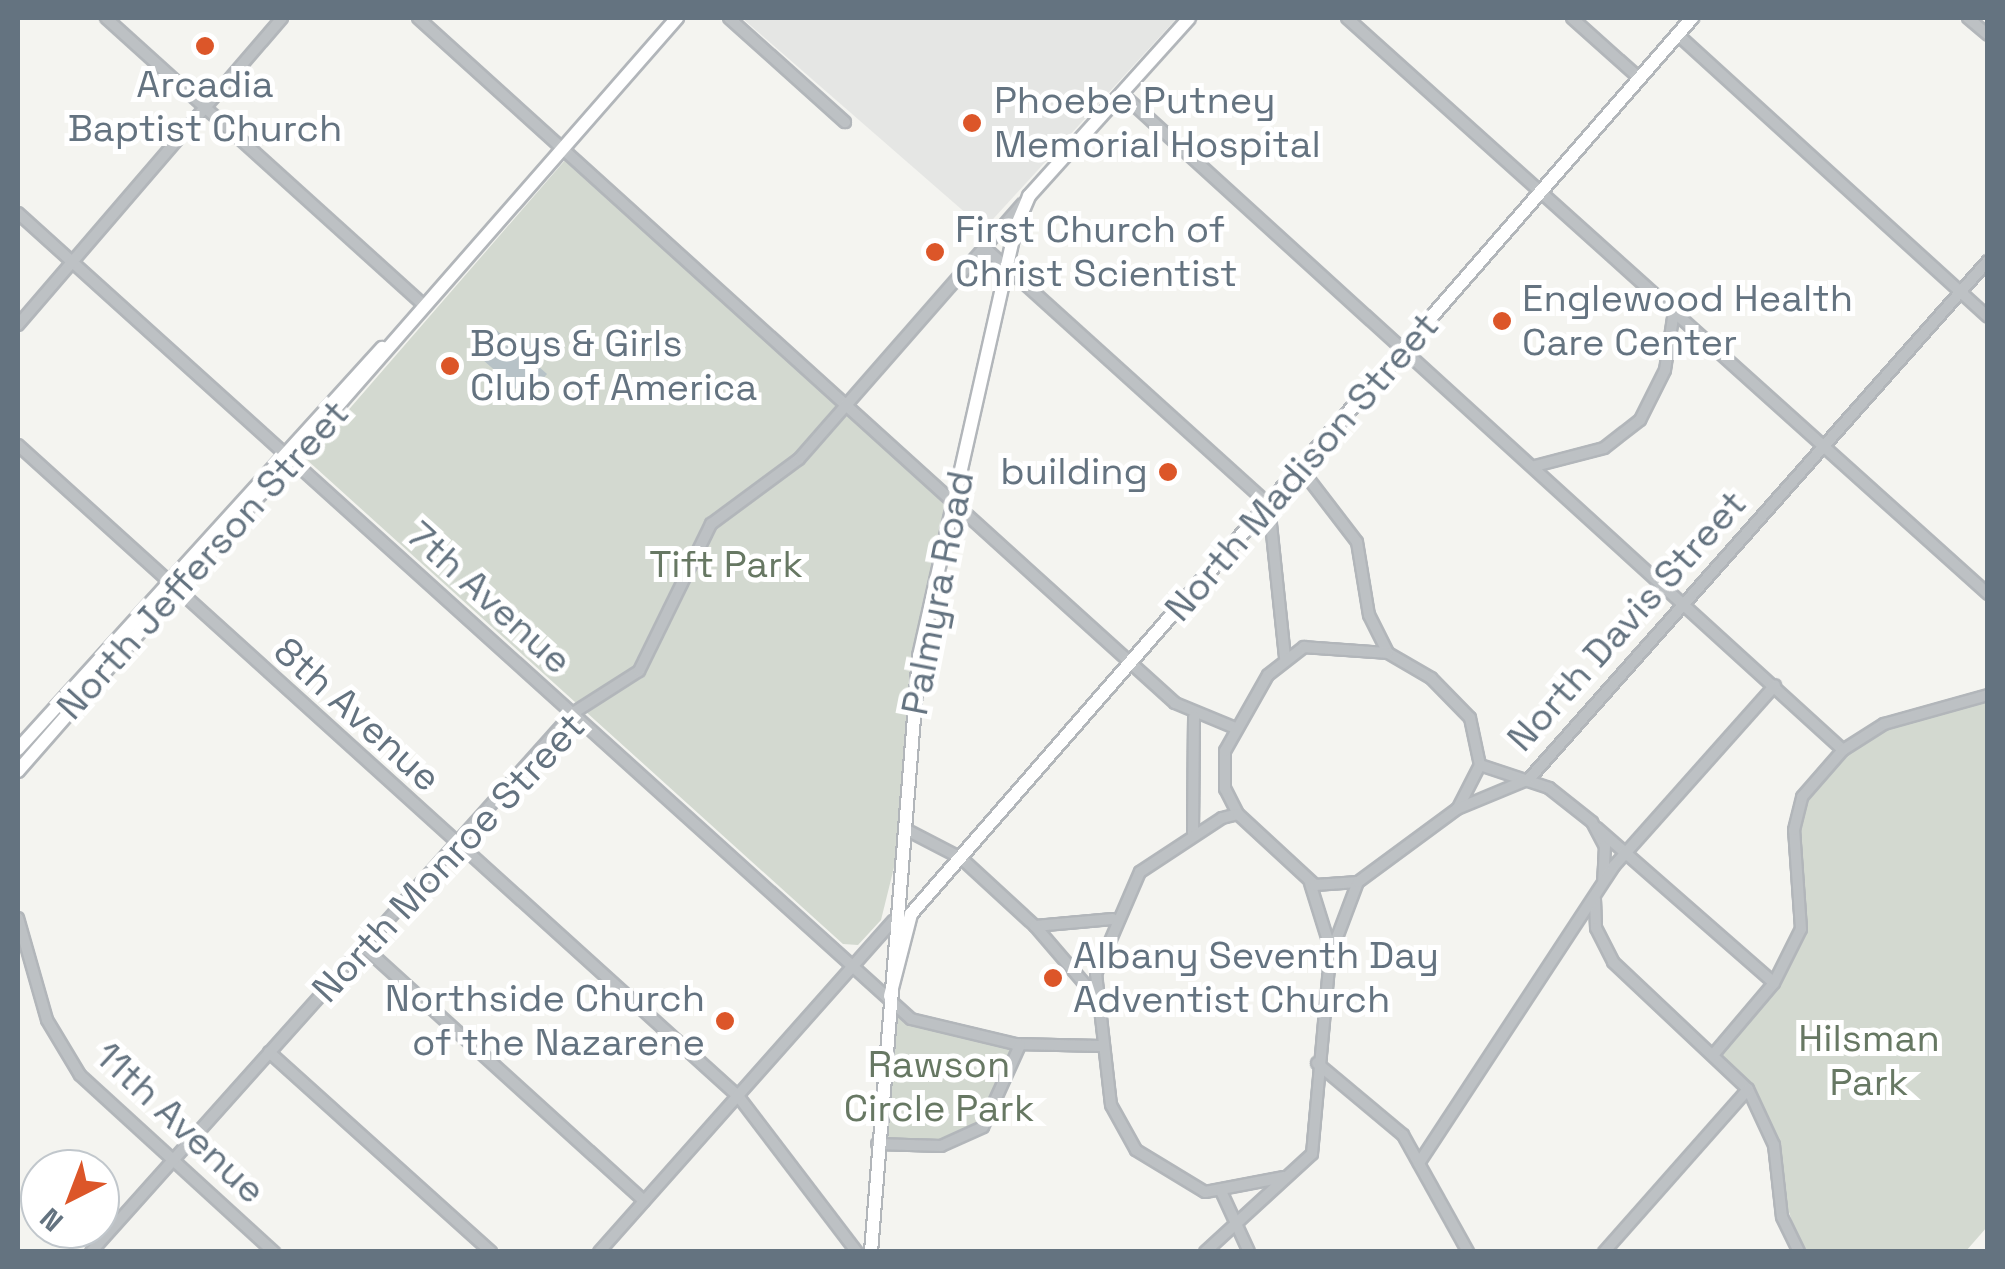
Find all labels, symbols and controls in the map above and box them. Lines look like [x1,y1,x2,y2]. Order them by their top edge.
marker: Arcadia Baptist Church [194,35,216,57]
place label: Arcadia Baptist Church [68,62,342,152]
place label: Phoebe Putney Memorial Hospital [994,78,1321,168]
marker: Phoebe Putney Memorial Hospital [959,110,985,136]
place label: First Church of Christ Scientist [955,207,1238,296]
marker: First Church of Christ Scientist [924,241,946,263]
place label: Englewood Health Care Center [1522,276,1853,366]
street label: North Madison Street [1155,303,1449,631]
marker: Englewood Health Care Center [1491,310,1513,332]
place label: Boys & Girls Club of America [470,321,758,410]
marker: Boys & Girls Club of America [439,355,461,377]
street label: North Jefferson Street [47,391,359,729]
place label: building [1000,449,1148,495]
marker: building [1157,461,1179,483]
street label: Palmyra Road [892,467,984,719]
street label: North Davis Street [1498,481,1756,761]
street label: 7th Avenue [397,512,581,684]
park label: Tift Park [649,542,803,588]
street label: 8th Avenue [264,628,450,802]
street label: North Monroe Street [303,704,595,1012]
place label: Albany Seventh Day Adventist Church [1073,933,1439,1022]
marker: Albany Seventh Day Adventist Church [1042,967,1064,989]
place label: Northside Church of the Nazarene [385,976,705,1066]
marker: Northside Church of the Nazarene [714,1010,736,1032]
park label: Hilsman Park [1798,1016,1940,1106]
street label: 11th Avenue [85,1032,275,1214]
park label: Rawson Circle Park [844,1042,1034,1132]
north arrow [20,1149,120,1249]
text: N [32,1200,70,1239]

